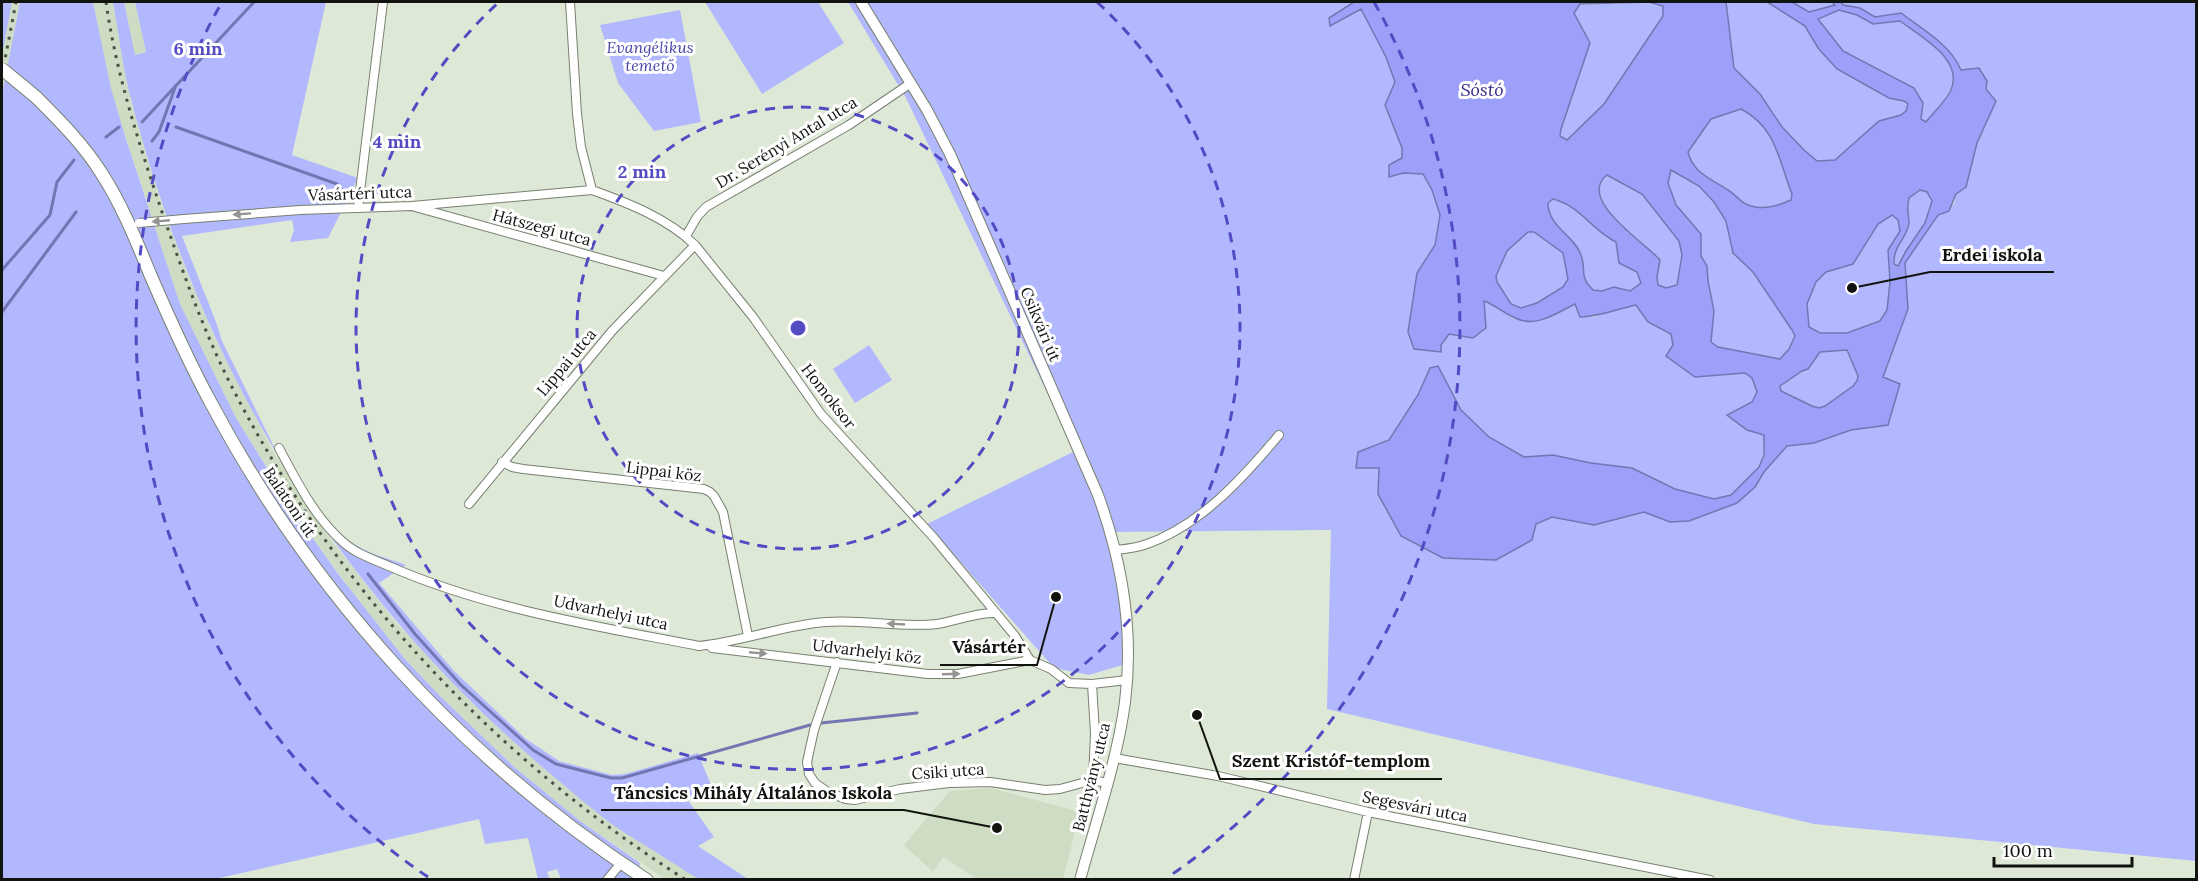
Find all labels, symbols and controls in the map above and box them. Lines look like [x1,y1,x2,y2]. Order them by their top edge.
text: 6 min [173,37,223,60]
park label: Evangélikus temető [606,37,694,75]
water label: Sóstó [1460,78,1504,101]
street label: Dr. Serényi Antal utca [712,92,860,192]
text: 4 min [373,130,422,153]
text: 2 min [618,160,667,183]
street label: Vásártéri utca [307,181,412,205]
street label: Hátszegi utca [491,204,593,250]
one-way arrow [232,210,251,219]
one-way arrow [152,216,171,225]
callout: Erdei iskola [1930,236,2054,272]
text: Erdei iskola [1942,243,2043,266]
street label: Csikvári út [1016,284,1066,365]
centre of rings [788,318,808,338]
street label: Lippai utca [532,324,600,400]
street label: Homoksor [797,359,861,433]
street label: Lippai köz [625,456,703,486]
street label: Balatoni út [259,463,321,542]
street label: Udvarhelyi utca [552,590,670,634]
one-way arrow [887,619,906,628]
callout: Vásártér [940,629,1037,665]
street label: Udvarhelyi köz [811,634,923,668]
text: Vásártér [952,635,1026,658]
one-way arrow [748,648,767,658]
one-way arrow [942,669,961,678]
street label: Batthyány utca [1068,720,1114,834]
callout: Szent Kristóf-templom [1220,743,1442,779]
text: Szent Kristóf-templom [1232,749,1431,772]
street label: Csiki utca [911,758,985,784]
callout: Táncsics Mihály Általános Iskola [601,774,904,810]
text: Táncsics Mihály Általános Iskola [614,781,893,804]
street label: Segesvári utca [1361,786,1469,826]
scale bar [1994,830,2132,868]
text: 100 m [2003,839,2053,862]

